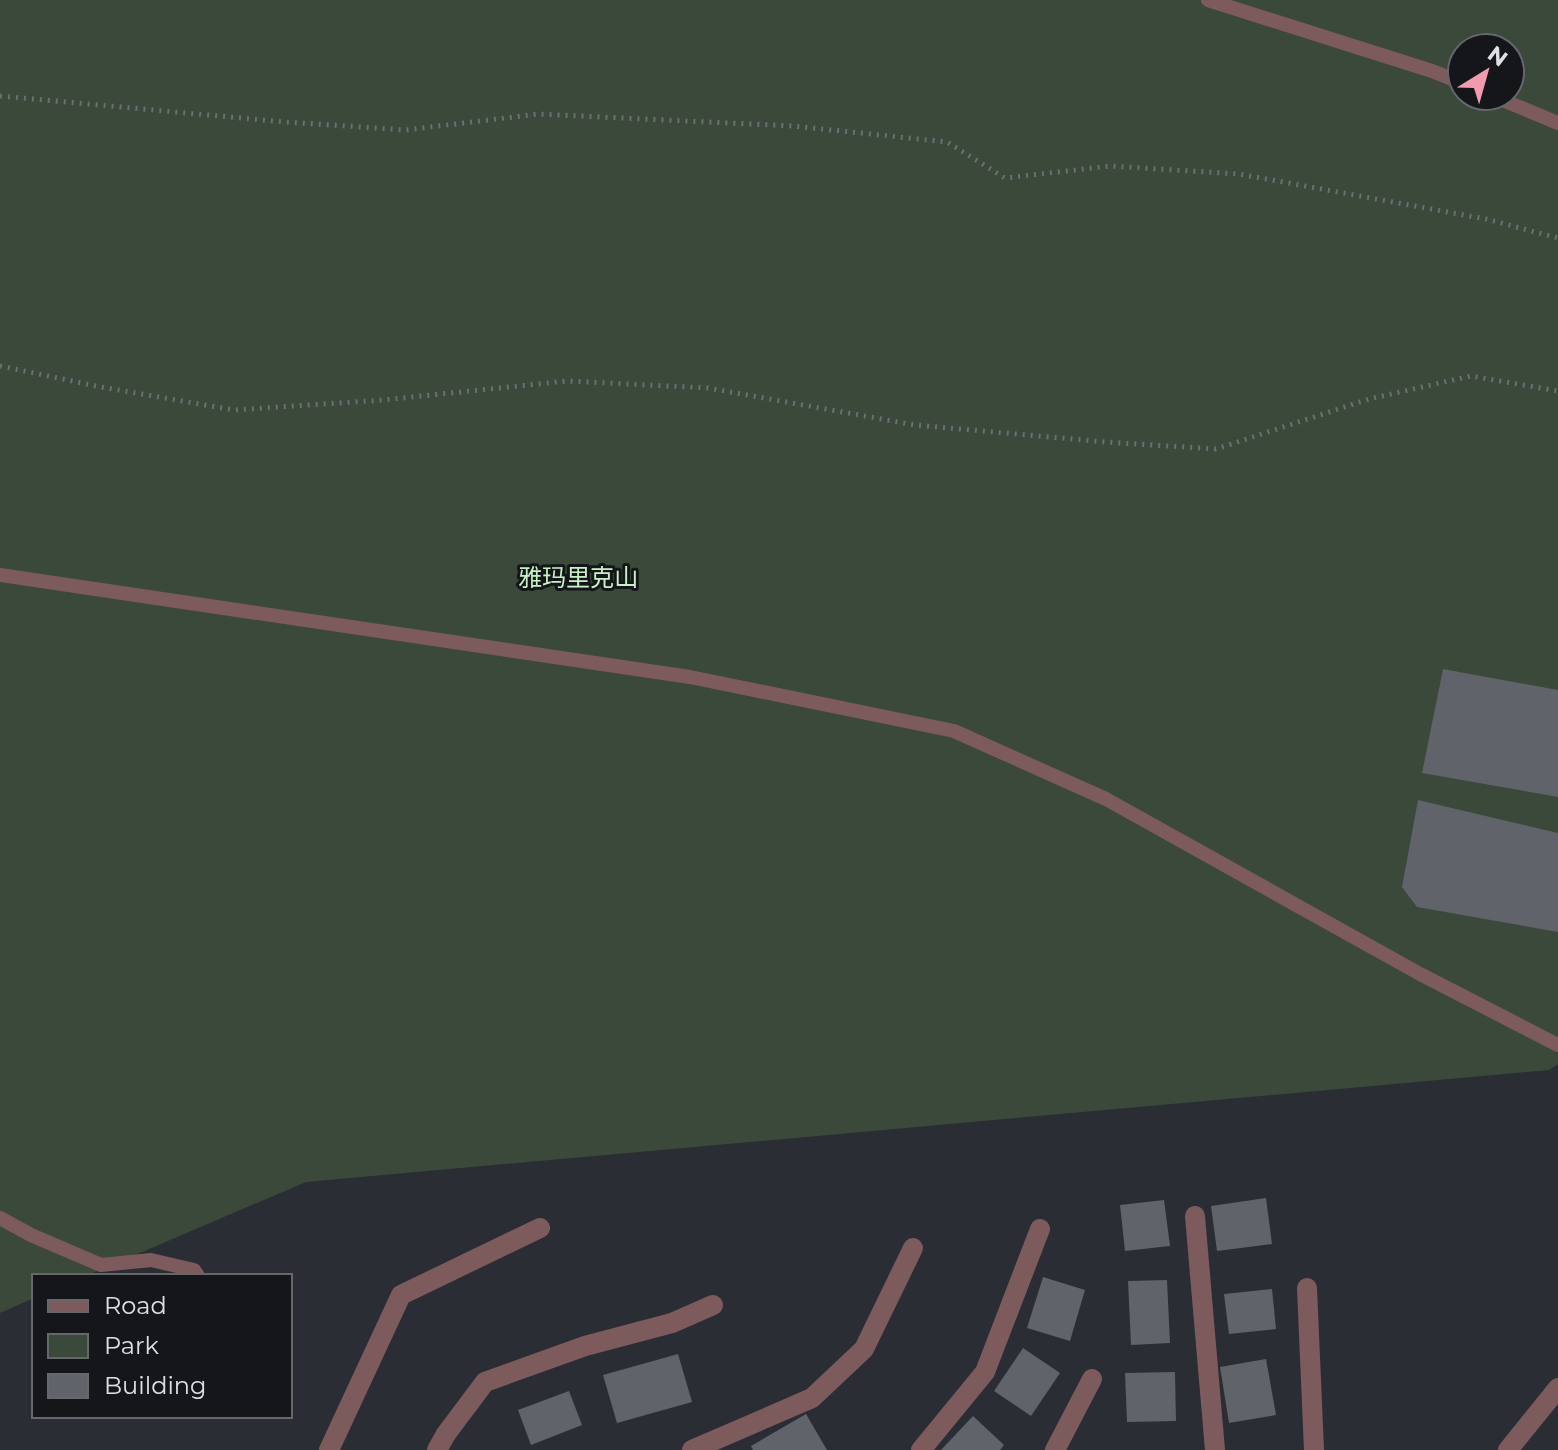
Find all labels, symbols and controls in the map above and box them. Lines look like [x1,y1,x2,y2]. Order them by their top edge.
north arrow [1446,32,1526,112]
text: N [1483,40,1513,73]
park label: 雅玛里克山 [518,563,638,592]
legend [32,1274,292,1418]
text: Road [104,1291,167,1320]
text: Park [104,1331,159,1360]
text: Building [104,1371,207,1400]

